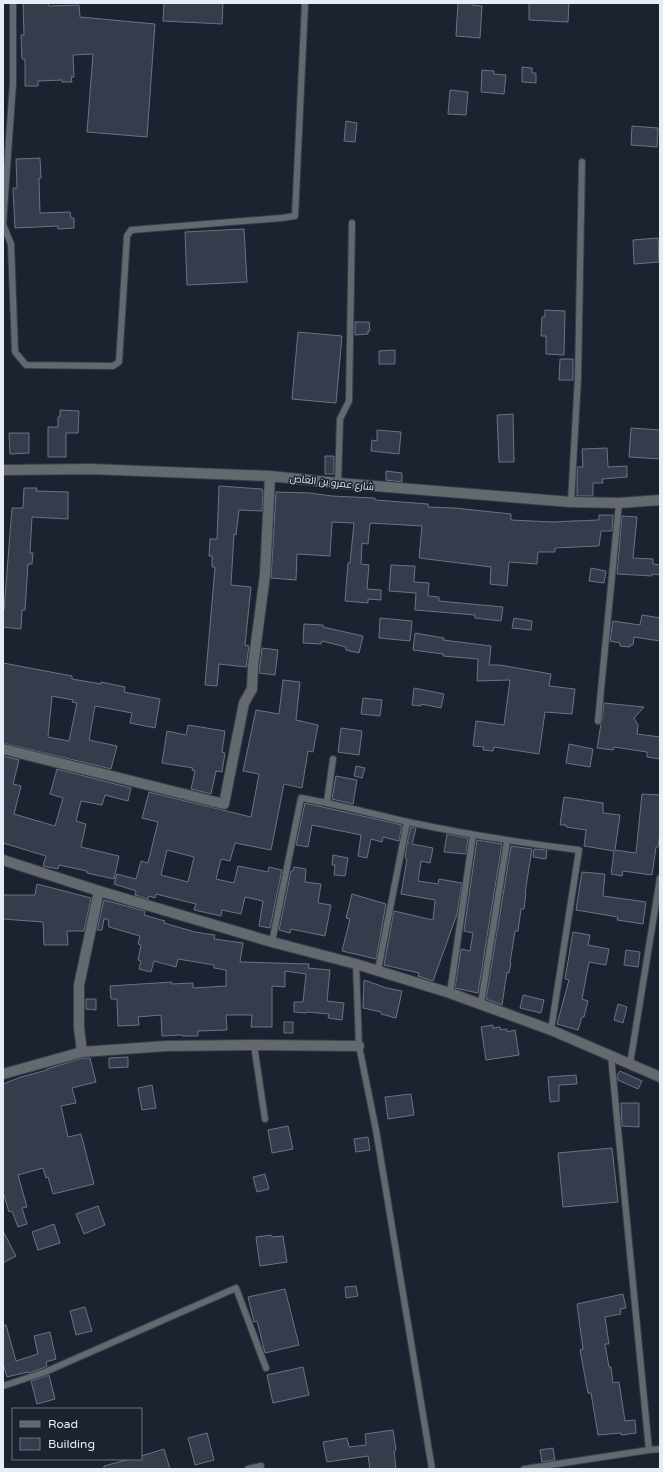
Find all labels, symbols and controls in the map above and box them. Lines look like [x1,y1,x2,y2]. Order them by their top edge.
street label: شارع عمرو بن العاص [289,473,375,493]
legend [12,1408,142,1460]
text: Road [48,1417,78,1431]
text: Building [48,1437,95,1451]

